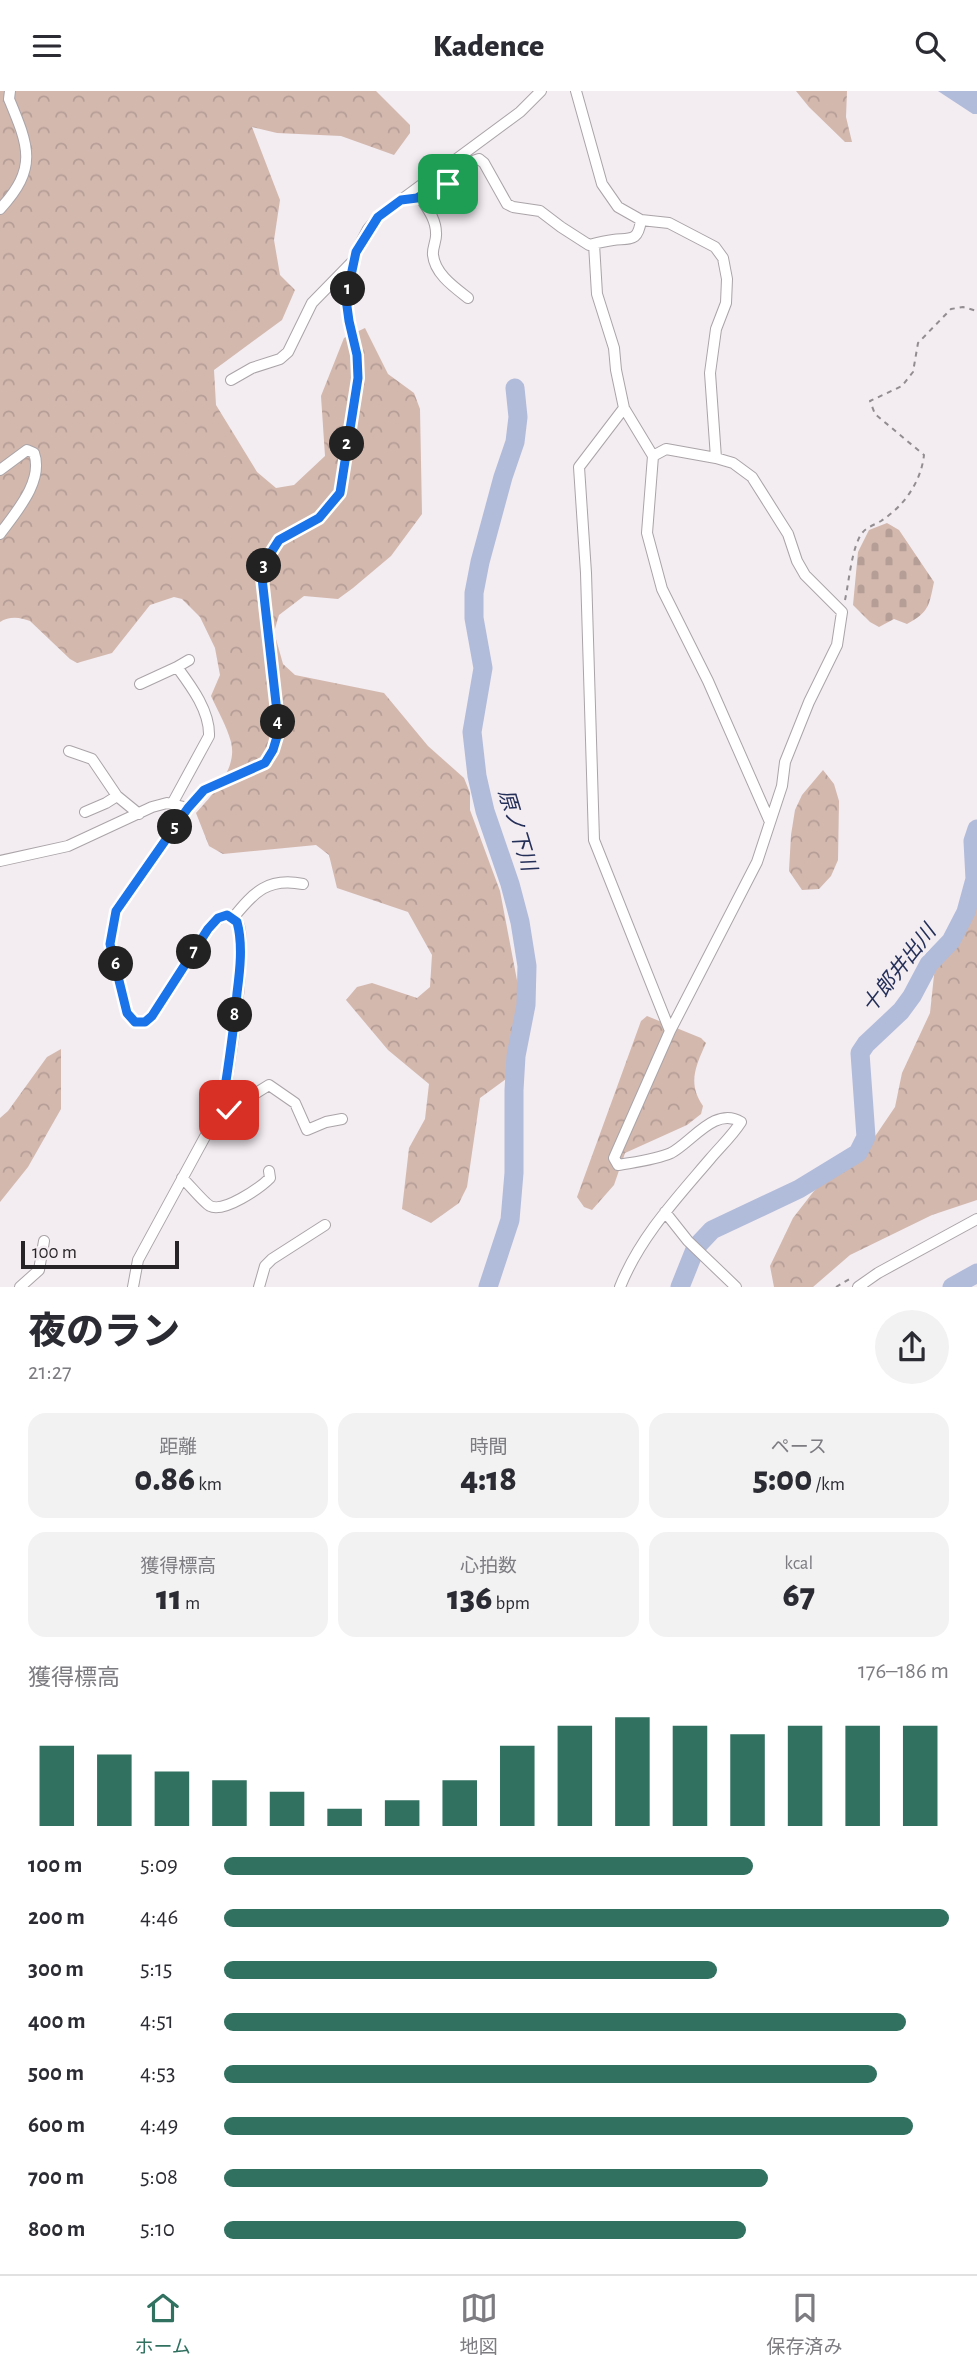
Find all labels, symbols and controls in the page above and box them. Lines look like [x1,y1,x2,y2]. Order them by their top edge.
icon: menu [28,27,66,65]
icon: search [911,27,949,65]
text: Kadence [433,30,544,62]
pin [418,154,478,214]
icon: arrive [429,165,467,203]
pin: 1 [330,271,366,307]
text: 1 [344,279,351,298]
pin: 2 [330,427,364,461]
text: 2 [342,434,351,453]
pin: 3 [246,549,282,583]
text: 3 [259,556,268,575]
pin: 4 [260,705,296,739]
text: 4 [273,712,282,731]
water label: 原ノ下川 [495,787,540,875]
pin: 5 [158,809,192,845]
text: 5 [170,817,179,836]
water label: 十郎井出川 [858,919,941,1017]
pin: 7 [176,935,212,969]
text: 7 [189,942,198,961]
pin: 6 [99,947,134,981]
text: 6 [111,954,120,973]
pin: 8 [218,997,252,1033]
text: 8 [230,1005,239,1024]
pin [199,1080,259,1140]
icon: check [210,1091,248,1129]
scale bar [21,1238,178,1270]
text: 100 m [32,1243,77,1262]
button: share [875,1310,949,1384]
text: 夜のラン [28,1314,180,1352]
text: 21:27 [28,1361,72,1384]
text: 距離 [159,1438,197,1457]
text: 時間 [469,1438,508,1457]
text: ペース [771,1438,827,1457]
text: 0.86 [134,1462,195,1497]
text: 4:18 [460,1462,517,1497]
text: 5:00 [753,1462,812,1497]
text: km [195,1475,222,1494]
text: /km [812,1475,845,1494]
text: kcal [784,1554,813,1573]
text: 獲得標高 [140,1557,216,1576]
text: 心拍数 [460,1557,517,1576]
text: 67 [783,1578,815,1613]
text: 11 [156,1581,182,1616]
text: 136 [447,1581,492,1616]
text: m [182,1594,200,1613]
text: bpm [492,1594,530,1613]
text: 176–186 m [858,1660,949,1683]
text: 獲得標高 [28,1667,120,1690]
text: 100 m [28,1854,82,1877]
text: 5:09 [140,1854,178,1877]
text: 200 m [28,1906,85,1929]
text: 4:46 [140,1906,178,1929]
text: 300 m [28,1958,84,1981]
text: 5:15 [140,1958,172,1981]
text: 400 m [28,2010,86,2033]
text: 4:51 [140,2010,174,2033]
text: 500 m [28,2062,84,2085]
text: 4:53 [140,2062,175,2085]
text: 600 m [28,2114,85,2137]
text: 4:49 [140,2114,178,2137]
text: 700 m [28,2166,84,2189]
text: 5:08 [140,2166,178,2189]
text: 800 m [28,2218,85,2241]
text: 5:10 [140,2218,175,2241]
tab: ホーム [134,2289,191,2359]
tab: 地図 [460,2289,498,2359]
tab: 保存済み [767,2289,843,2359]

